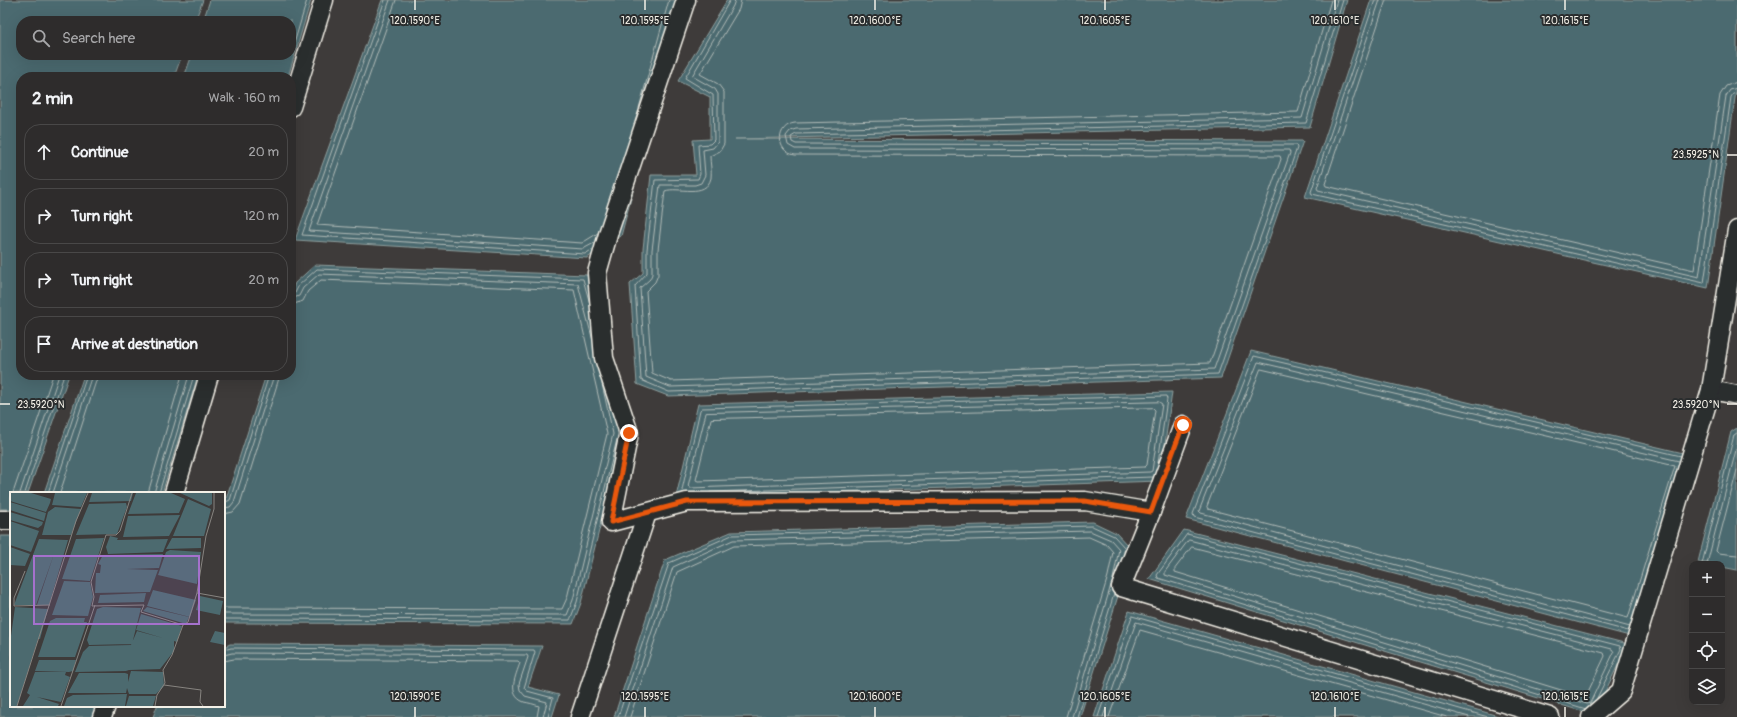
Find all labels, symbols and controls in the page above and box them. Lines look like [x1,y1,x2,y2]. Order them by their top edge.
text: 120.1590°E [390,15,440,27]
text: 120.1595°E [621,15,669,27]
text: 120.1600°E [849,15,901,27]
text: 120.1605°E [1080,15,1130,27]
text: 120.1610°E [1311,15,1359,27]
text: 120.1615°E [1541,15,1589,27]
search box [16,16,296,60]
icon: search [30,27,52,49]
text: Search here [62,29,135,48]
text: 2 min [32,88,73,109]
text: Walk · 160 m [209,90,280,106]
icon: ahead [33,141,55,163]
text: Continue [71,143,129,162]
text: 20 m [248,144,279,160]
text: 23.5925°N [1673,149,1719,161]
icon: right [33,205,55,227]
text: Turn right [71,207,132,226]
text: 120 m [243,208,279,224]
icon: right [33,269,55,291]
text: Turn right [71,271,132,290]
text: 20 m [248,272,279,288]
icon: arrive [33,333,55,355]
text: Arrive at destination [71,335,198,354]
text: 23.5920°N [17,399,65,411]
text: 23.5920°N [1672,399,1720,411]
route start [1174,416,1192,434]
route end [620,424,638,442]
inset map [10,492,225,707]
map controls [1689,561,1725,705]
button: + [1689,561,1725,597]
button: − [1689,597,1725,633]
button: locate [1689,633,1725,669]
button: layers [1689,669,1725,705]
text: 120.1590°E [390,691,440,703]
text: 120.1595°E [621,691,669,703]
text: 120.1600°E [849,691,901,703]
text: 120.1605°E [1080,691,1130,703]
text: 120.1610°E [1311,691,1359,703]
text: 120.1615°E [1541,691,1589,703]

